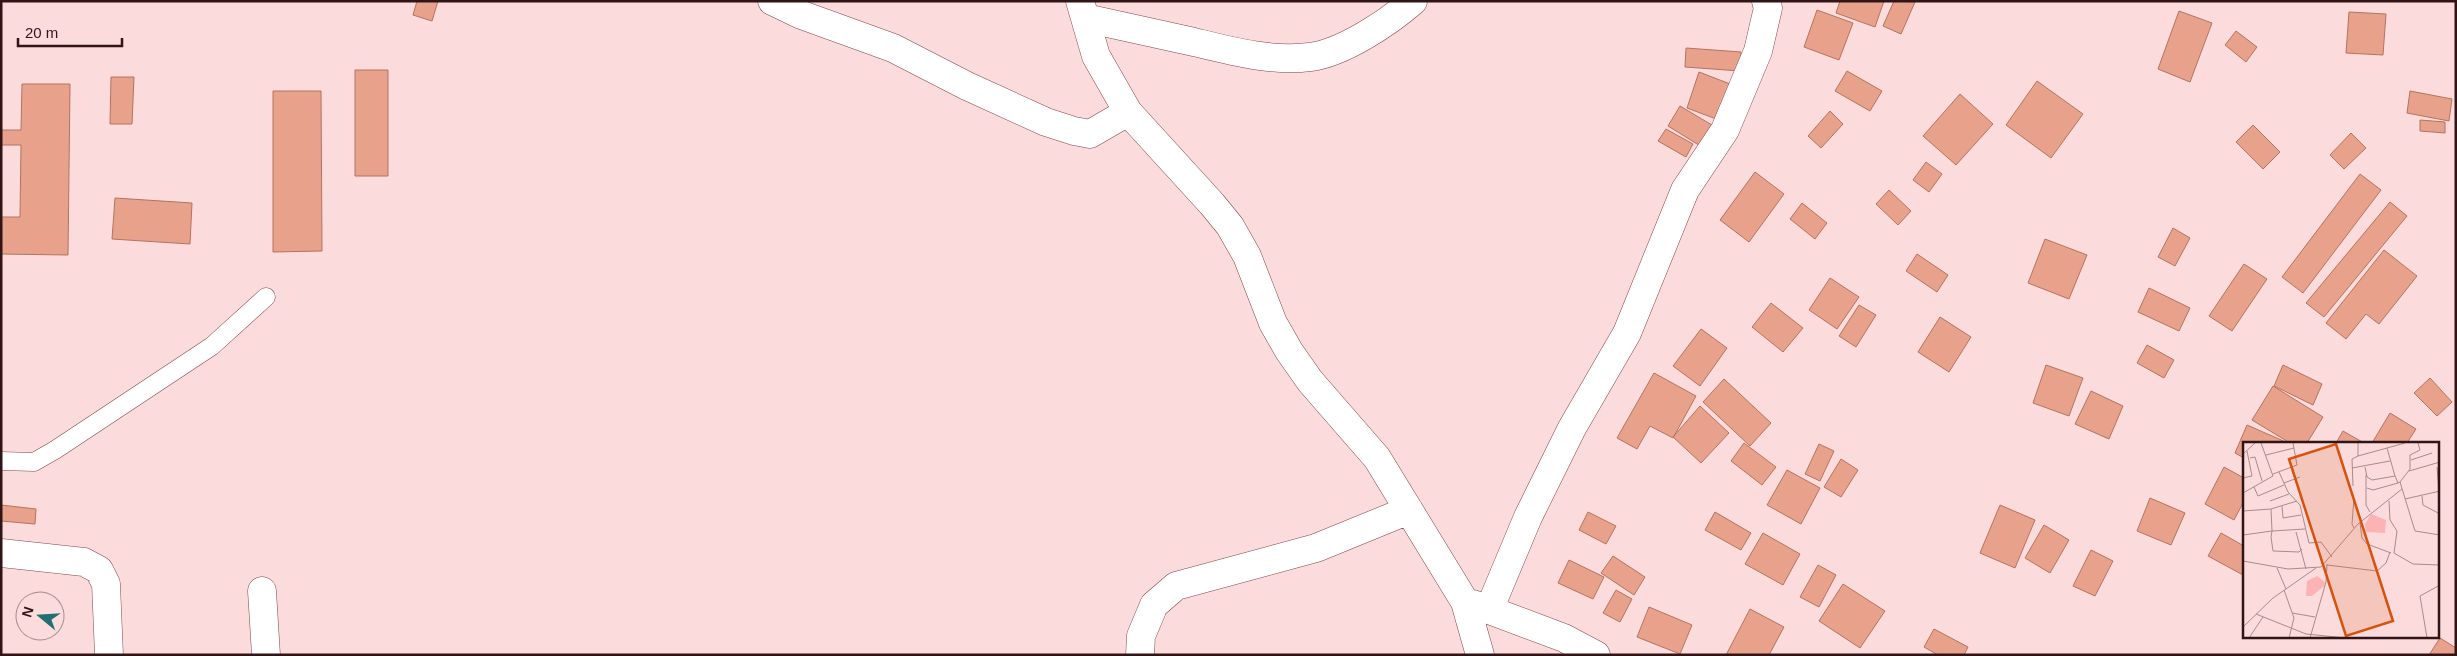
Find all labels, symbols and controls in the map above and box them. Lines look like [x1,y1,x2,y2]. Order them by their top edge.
scale bar [18,15,121,47]
text: 20 m [25,24,58,41]
inset map [2243,442,2440,638]
north arrow [15,591,65,641]
text: N [18,605,37,619]

